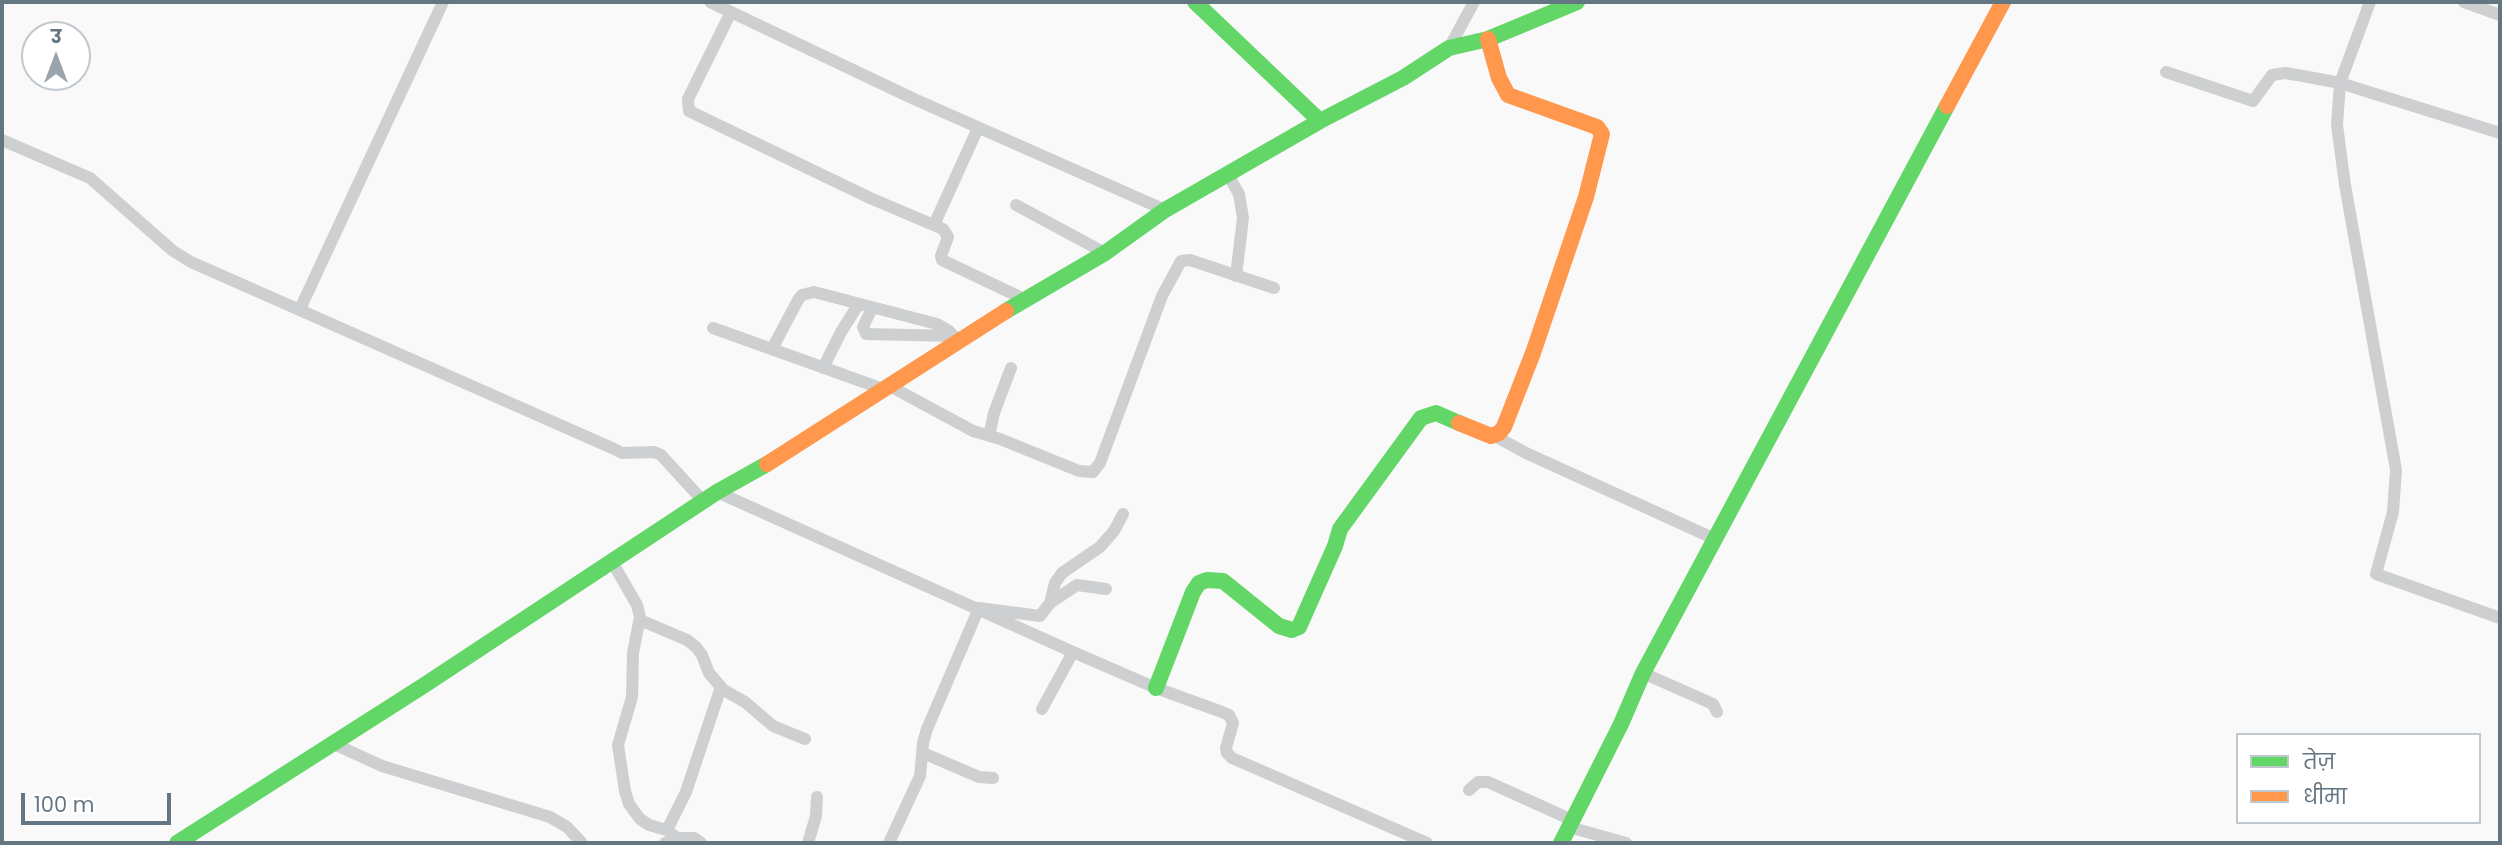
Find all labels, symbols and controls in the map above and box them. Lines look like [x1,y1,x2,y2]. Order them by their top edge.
north arrow [21,21,91,91]
text: उ [51,23,61,50]
legend [2236,733,2481,824]
text: तेज़ [2303,747,2335,776]
scale bar [24,778,175,822]
text: धीमा [2303,782,2347,811]
text: 100 m [34,790,94,819]

